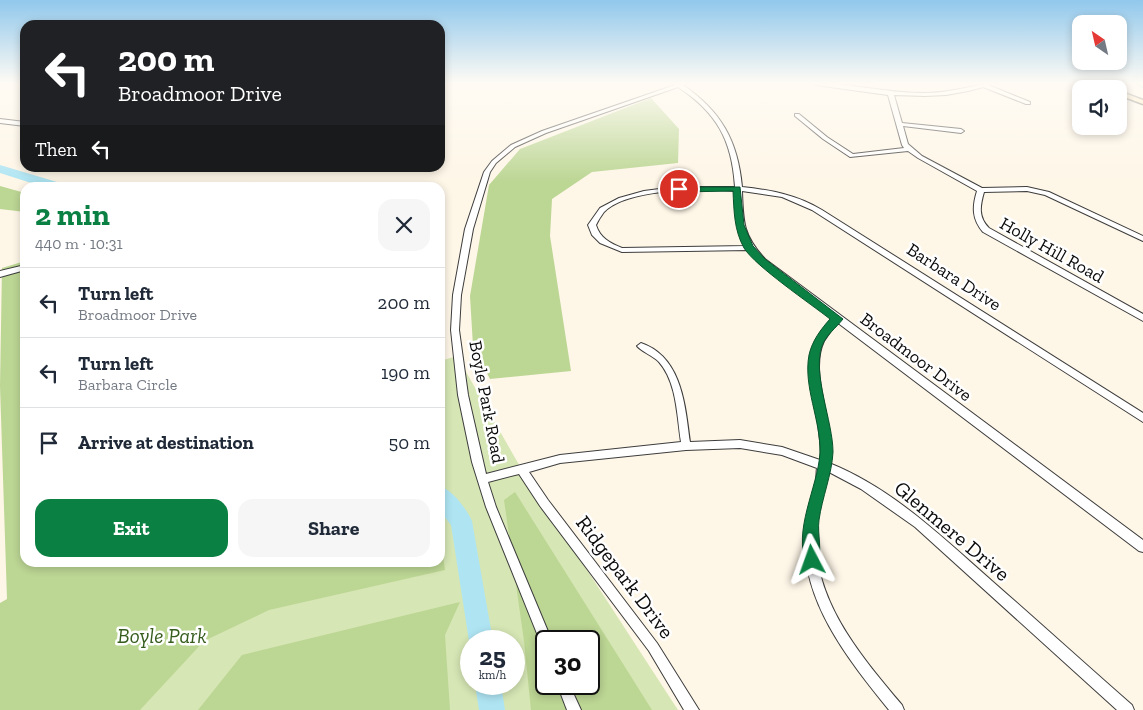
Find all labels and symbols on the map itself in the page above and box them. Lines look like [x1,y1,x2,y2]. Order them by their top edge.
north arrow [1072,15,1128,70]
pin [658,168,700,210]
street label: Holly Hill Road [996,212,1108,288]
street label: Barbara Drive [903,238,1005,316]
street label: Broadmoor Drive [856,308,976,406]
street label: Boyle Park Road [464,339,510,465]
street label: Glenmere Drive [890,475,1015,586]
street label: Ridgepark Drive [571,510,680,643]
position arrow [785,533,837,585]
park label: Boyle Park [117,623,207,648]
speed limit sign: 30 [535,630,600,695]

